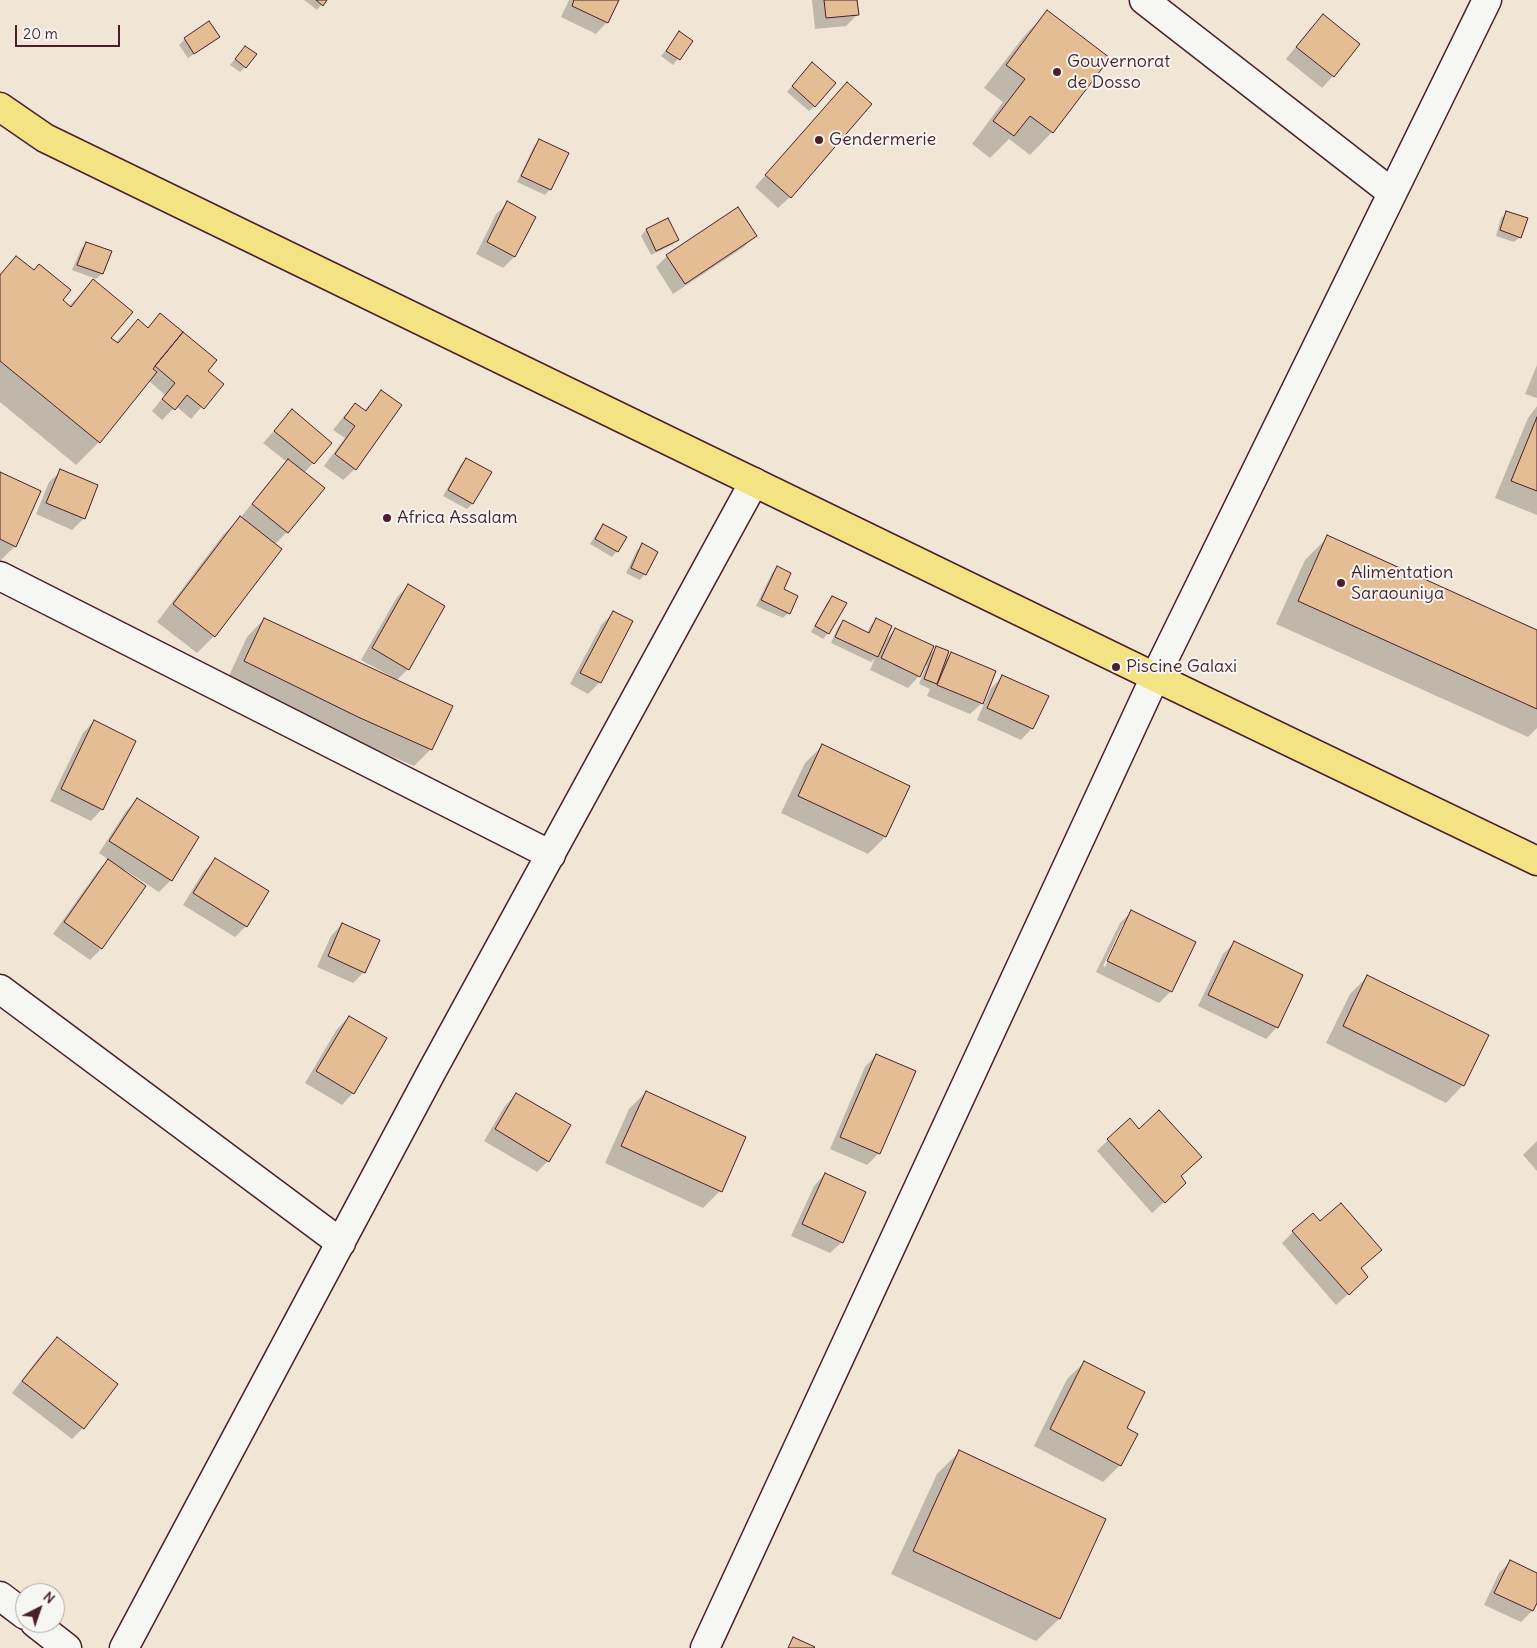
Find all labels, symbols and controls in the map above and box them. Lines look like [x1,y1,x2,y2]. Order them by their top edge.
scale bar [18,15,122,47]
text: 20 m [23,24,58,43]
place label: Gouvernorat de Dosso [1067,51,1170,94]
marker: Gouvernorat de Dosso [1051,66,1063,78]
place label: Gendermerie [829,129,936,151]
marker: Gendermerie [813,134,825,146]
place label: Africa Assalam [397,507,518,529]
marker: Africa Assalam [381,512,393,524]
place label: Alimentation Saraouniya [1351,562,1453,604]
marker: Alimentation Saraouniya [1335,577,1347,589]
place label: Piscine Galaxi [1126,656,1237,678]
marker: Piscine Galaxi [1110,661,1122,673]
north arrow [15,1583,65,1633]
text: N [40,1587,59,1607]

